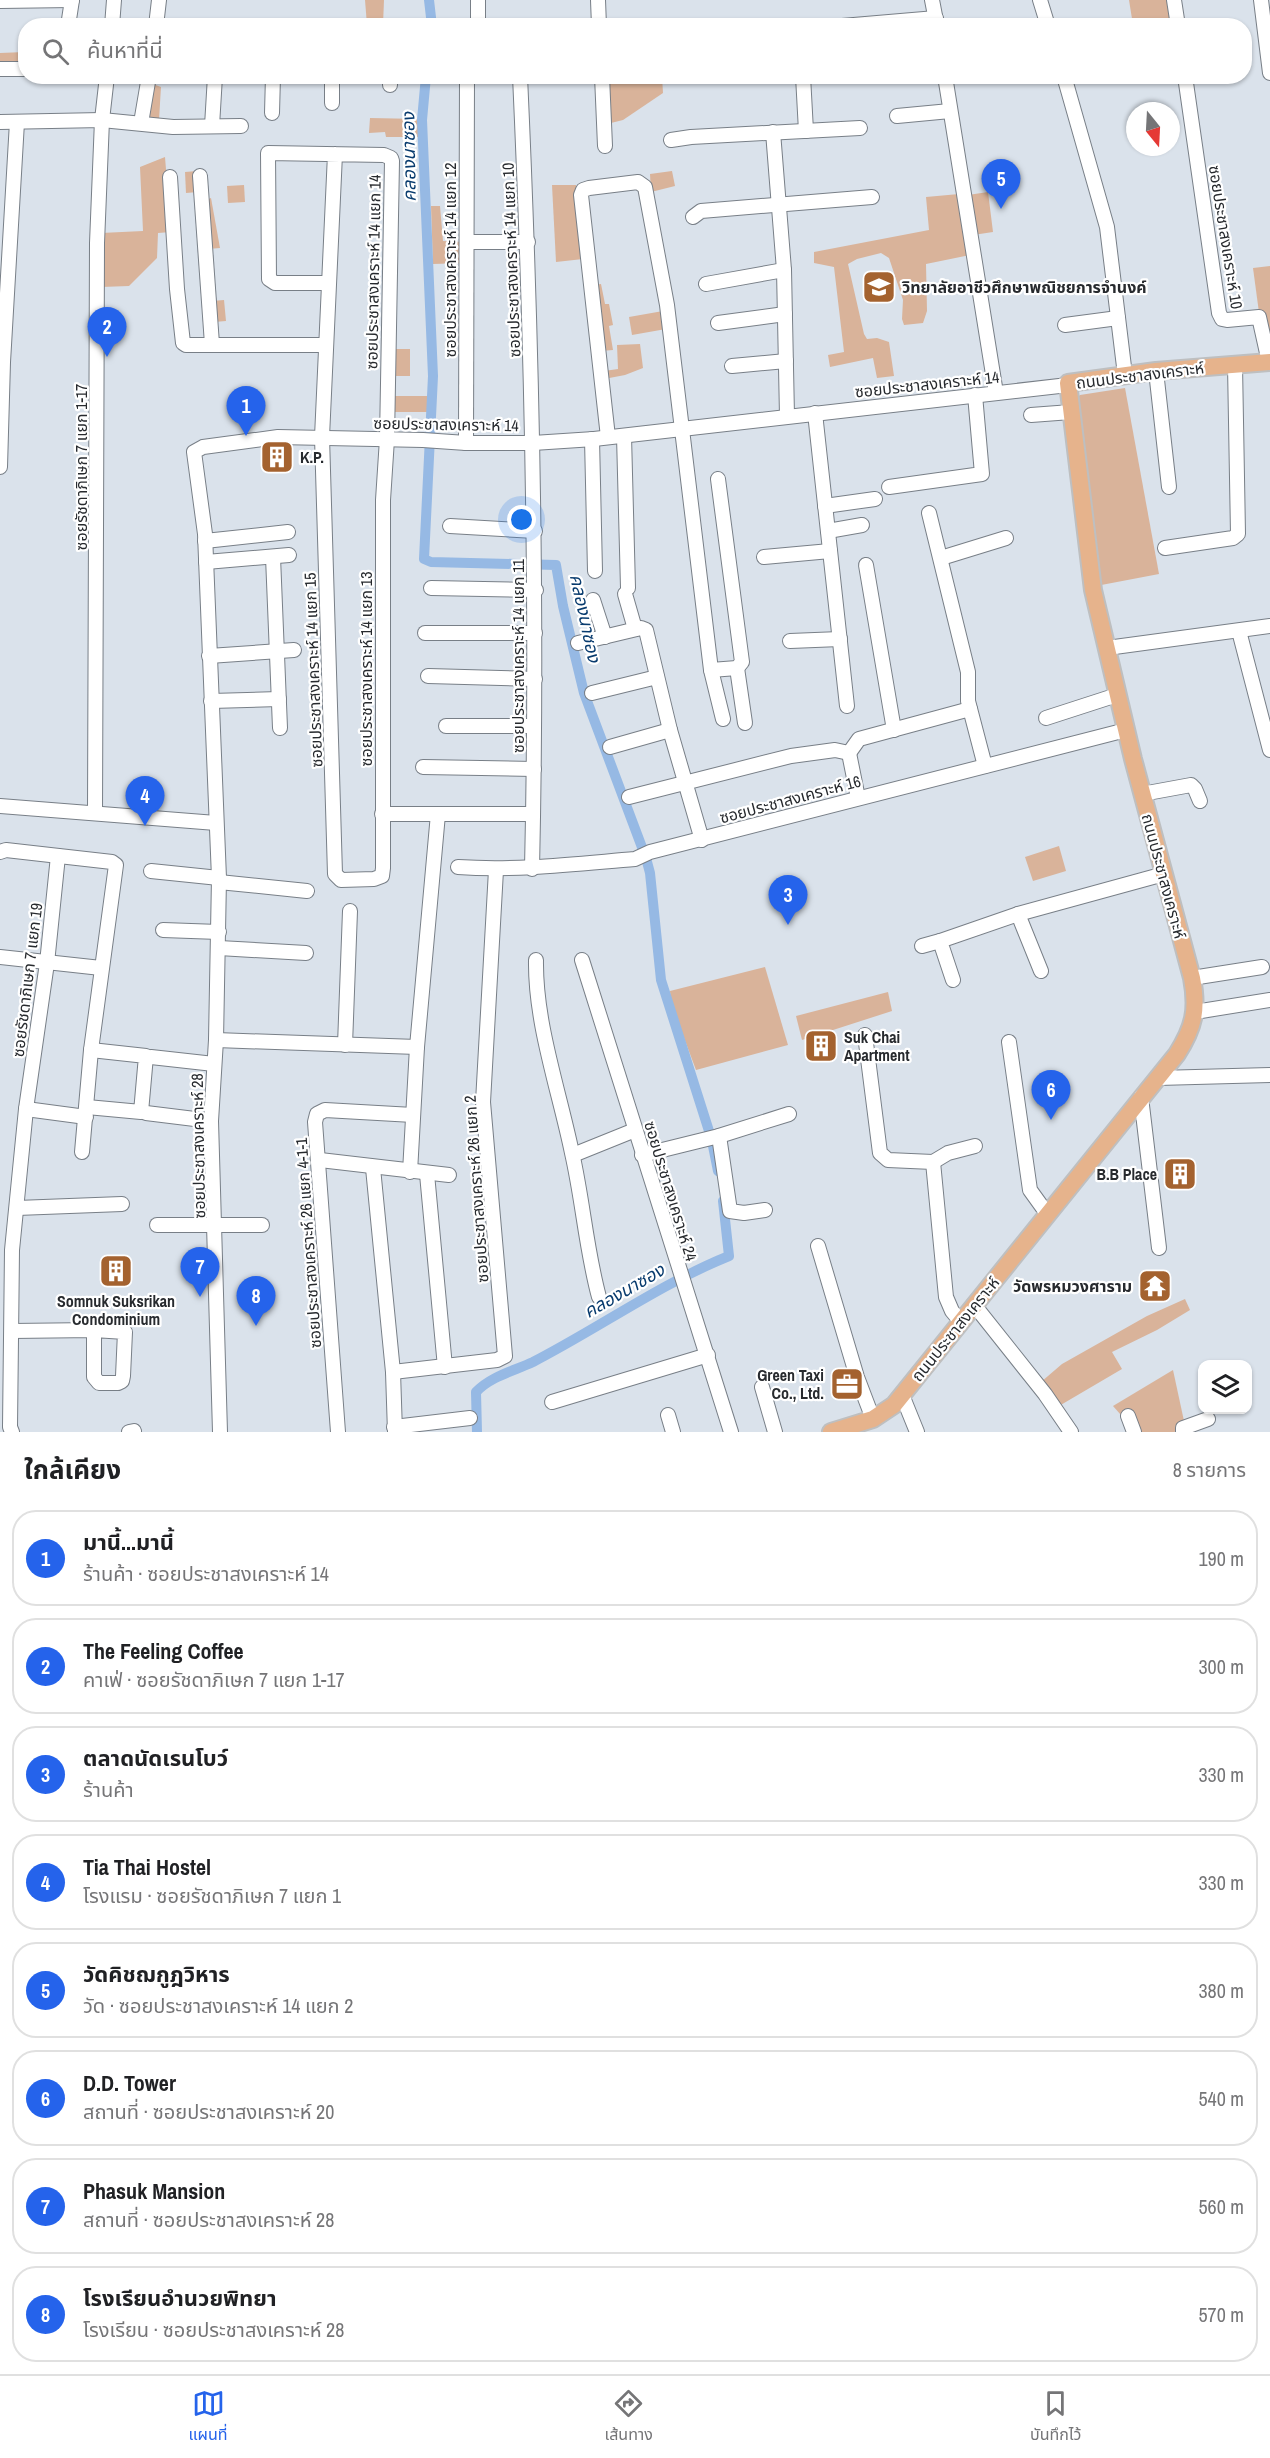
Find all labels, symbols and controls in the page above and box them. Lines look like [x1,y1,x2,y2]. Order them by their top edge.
search box [18,18,1252,84]
icon: search [39,35,72,68]
text: ค้นหาที่นี่ [87,35,163,65]
north arrow [1126,102,1180,156]
water label: คลองนาซอง [395,111,422,202]
pin: 5 [982,160,1020,209]
street label: ซอยประชาสงเคราะห์ 14 แยก 10 [497,162,525,358]
street label: ซอยประชาสงเคราะห์ 14 แยก 12 [439,163,461,357]
street label: ซอยประชาสงเคราะห์ 10 [1204,164,1248,310]
street label: ซอยประชาสงเคราะห์ 14 แยก 14 [360,174,386,370]
school or university icon: วิทยาลัยอาชีวศึกษาพณิชยการจำนงค์ [861,269,897,305]
place label: วิทยาลัยอาชีวศึกษาพณิชยการจำนงค์ [902,276,1147,298]
pin: 2 [88,308,126,357]
street label: ถนนประชาสงเคราะห์ [1075,356,1206,394]
street label: ซอยประชาสงเคราะห์ 14 [854,365,1000,403]
street label: ซอยรัชดาภิเษก 7 แยก 1-17 [70,384,92,550]
pin: 1 [226,386,266,436]
street label: ซอยประชาสงเคราะห์ 14 [373,412,519,436]
building icon: K.P. [259,439,295,475]
place label: K.P. [300,446,324,468]
your location [507,505,536,534]
street label: ซอยประชาสงเคราะห์ 14 แยก 11 [507,558,529,753]
water label: คลองนาซอง [564,571,607,666]
street label: ซอยประชาสงเคราะห์ 14 แยก 15 [299,572,327,768]
street label: ซอยประชาสงเคราะห์ 14 แยก 13 [355,572,377,766]
street label: ซอยประชาสงเคราะห์ 16 [717,770,863,828]
pin: 4 [126,776,164,826]
street label: ถนนประชาสงเคราะห์ [1137,811,1191,941]
pin: 3 [768,876,808,925]
street label: ซอยรัชดาภิเษก 7 แยก 19 [7,902,47,1058]
place label: Suk Chai Apartment [844,1026,910,1066]
building icon: Suk Chai Apartment [803,1028,839,1064]
pin: 6 [1032,1070,1070,1120]
street label: ซอยประชาสงเคราะห์ 28 [186,1073,210,1219]
street label: ซอยประชาสงเคราะห์ 26 แยก 2 [458,1095,494,1283]
street label: ซอยประชาสงเคราะห์ 24 [639,1118,703,1264]
street label: ซอยประชาสงเคราะห์ 26 แยก 4-1-1 [290,1136,326,1349]
building icon: B.B Place [1162,1156,1198,1192]
place label: B.B Place [1096,1163,1157,1185]
pin: 7 [180,1248,220,1297]
building icon: Somnuk Suksrikan Condominium [98,1253,134,1289]
water label: คลองนาซอง [579,1257,670,1324]
temple icon: วัดพรหมวงศาราม [1137,1268,1173,1304]
street label: ถนนประชาสงเคราะห์ [906,1272,1004,1386]
place label: วัดพรหมวงศาราม [1013,1275,1132,1297]
pin: 8 [236,1276,276,1326]
place label: Somnuk Suksrikan Condominium [57,1290,175,1330]
map controls [1198,1360,1252,1414]
button: layers [1198,1360,1252,1414]
place label: Green Taxi Co., Ltd. [757,1364,824,1404]
office icon: Green Taxi Co., Ltd. [829,1366,865,1402]
text: ใกล้เคียง [24,1452,121,1487]
text: 8 รายการ [1173,1456,1246,1483]
text: มานี้...มานี้ [83,1527,174,1557]
text: 1 [41,1545,50,1572]
text: 190 m [1198,1545,1244,1572]
text: ร้านค้า · ซอยประชาสงเคราะห์ 14 [83,1560,329,1587]
text: The Feeling Coffee [83,1636,244,1666]
text: 2 [41,1653,50,1680]
text: 300 m [1198,1653,1244,1680]
text: คาเฟ่ · ซอยรัชดาภิเษก 7 แยก 1-17 [83,1666,345,1693]
text: ตลาดนัดเรนโบว์ [83,1743,228,1773]
text: 3 [41,1761,50,1788]
text: 330 m [1198,1761,1244,1788]
text: ร้านค้า [83,1776,134,1803]
text: Tia Thai Hostel [83,1852,211,1882]
text: 4 [41,1869,50,1896]
text: 330 m [1198,1869,1244,1896]
text: โรงแรม · ซอยรัชดาภิเษก 7 แยก 1 [83,1882,341,1909]
text: วัดคิชฌกูฎวิหาร [83,1959,230,1989]
text: 5 [41,1977,50,2004]
text: 380 m [1198,1977,1244,2004]
text: วัด · ซอยประชาสงเคราะห์ 14 แยก 2 [83,1992,353,2019]
text: D.D. Tower [83,2068,176,2098]
text: 6 [41,2085,50,2112]
text: 540 m [1198,2085,1244,2112]
text: สถานที่ · ซอยประชาสงเคราะห์ 20 [83,2098,334,2125]
text: Phasuk Mansion [83,2176,225,2206]
text: 7 [41,2193,50,2220]
text: 560 m [1198,2193,1244,2220]
text: สถานที่ · ซอยประชาสงเคราะห์ 28 [83,2206,334,2233]
text: โรงเรียนอำนวยพิทยา [83,2283,277,2313]
text: 8 [41,2301,50,2328]
text: 570 m [1198,2301,1244,2328]
text: โรงเรียน · ซอยประชาสงเคราะห์ 28 [83,2316,344,2343]
tab: แผนที่ [189,2387,228,2447]
tab: เส้นทาง [605,2387,653,2447]
tab: บันทึกไว้ [1030,2387,1081,2447]

